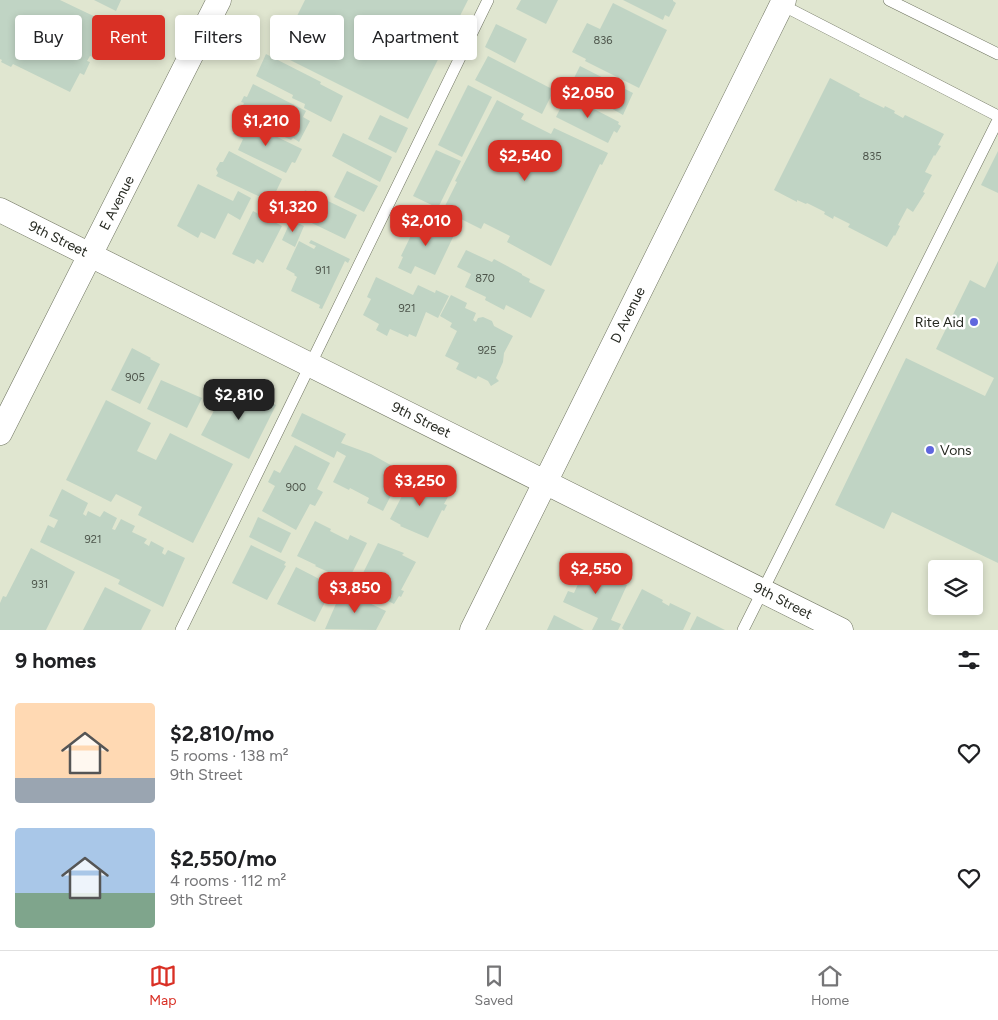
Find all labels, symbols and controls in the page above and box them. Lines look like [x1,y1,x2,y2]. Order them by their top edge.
chip: Buy [15,15,82,60]
chip: Rent [92,15,165,60]
chip: Filters [175,15,260,60]
chip: New [270,15,344,60]
chip: Apartment [354,15,477,60]
house number: 836 [594,34,612,47]
pin: $2,050 [547,76,629,119]
text: $2,050 [562,83,614,102]
pin: $1,210 [225,104,307,147]
text: $1,210 [243,111,289,130]
pin: $2,540 [484,140,566,182]
text: $2,540 [499,146,551,165]
house number: 835 [862,150,882,163]
street label: E Avenue [96,173,138,233]
pin: $1,320 [252,190,334,233]
text: $1,320 [269,197,317,216]
pin: $2,010 [385,204,467,247]
text: $2,010 [401,211,451,230]
street label: 9th Street [26,217,90,261]
house number: 911 [315,264,331,277]
house number: 870 [475,272,495,285]
street label: D Avenue [607,284,649,346]
house number: 921 [399,302,415,315]
place label: Rite Aid [915,314,964,331]
marker: Rite Aid [968,316,980,328]
house number: 925 [478,344,496,357]
house number: 905 [125,371,145,384]
pin: $2,810 [198,378,280,421]
text: $2,810 [214,385,264,404]
street label: 9th Street [389,398,453,442]
place label: Vons [940,442,972,459]
marker: Vons [924,444,936,456]
pin: $3,250 [379,464,461,507]
text: $3,250 [395,471,445,490]
house number: 900 [286,481,306,494]
house number: 921 [85,533,101,546]
pin: $2,550 [555,552,637,595]
text: $2,550 [570,559,622,578]
map controls [928,560,983,615]
button: layers [928,560,983,615]
pin: $3,850 [314,572,396,614]
house number: 931 [32,578,48,591]
text: $3,850 [329,578,381,597]
street label: 9th Street [751,579,815,623]
icon: filters [955,646,983,674]
text: 9 homes [15,648,96,673]
text: $2,810/mo [170,721,274,746]
icon: home [55,723,115,783]
icon: heart [955,739,983,767]
text: 5 rooms · 138 m² [170,746,289,765]
text: 9th Street [170,765,243,784]
text: $2,550/mo [170,846,277,871]
icon: home [55,848,115,908]
icon: heart [955,864,983,892]
text: 4 rooms · 112 m² [170,871,286,890]
text: 9th Street [170,890,243,909]
tab: Map [149,962,177,1009]
tab: Saved [475,962,513,1009]
tab: Home [811,962,849,1009]

